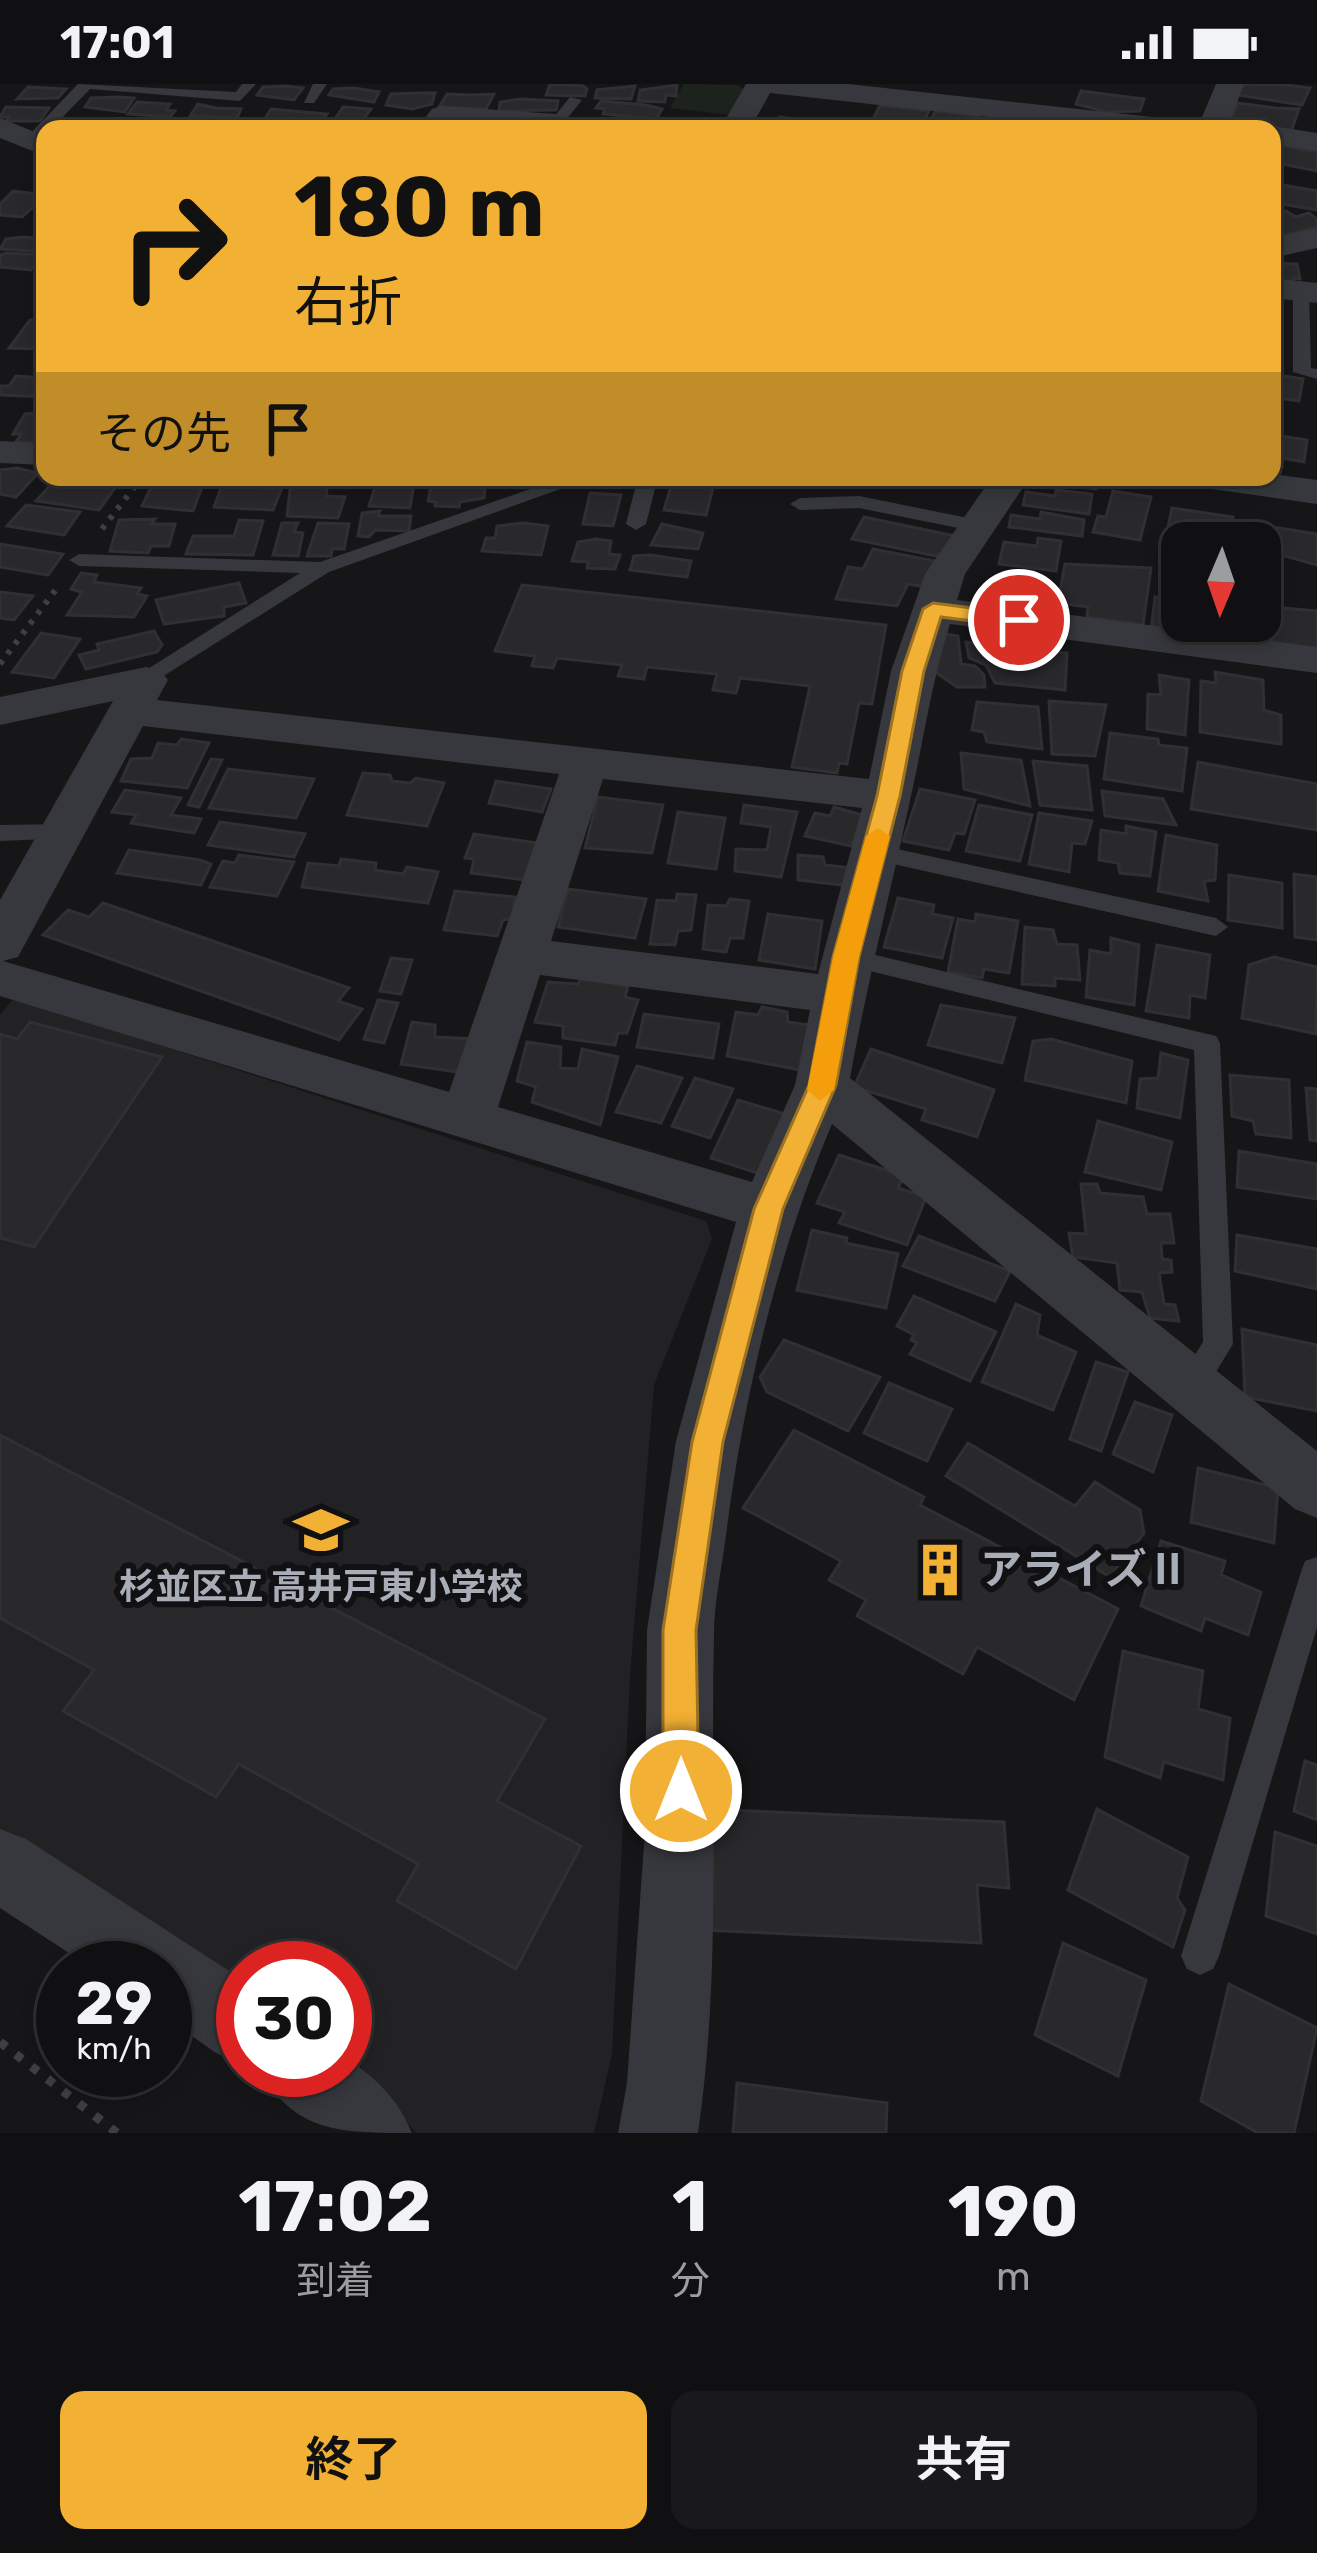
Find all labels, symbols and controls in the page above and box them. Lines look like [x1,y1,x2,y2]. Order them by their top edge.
text: 17:01 [60,16,174,69]
text: 180 m [294,157,545,257]
icon: right [96,168,252,324]
text: 右折 [294,271,402,335]
icon: arrive [255,396,321,462]
text: その先 [96,407,231,460]
north arrow [1161,522,1281,642]
map controls [1161,522,1281,642]
pin [968,569,1070,671]
icon: arrive [986,587,1052,653]
school or university icon: 杉並区立 高井戸東小学校 [292,1501,350,1559]
building icon: アライズⅡ [911,1541,969,1599]
place label: アライズⅡ [980,1545,1189,1595]
place label: 杉並区立 高井戸東小学校 [119,1565,523,1608]
position arrow [618,1728,744,1854]
speed limit sign: 30 [216,1941,372,2097]
text: 29 [75,1968,153,2039]
text: km/h [77,2031,151,2067]
text: 17:02 [238,2164,432,2249]
text: 1 [672,2164,708,2249]
text: 190 [948,2169,1079,2254]
text: m [996,2254,1031,2300]
text: 到着 [296,2258,374,2304]
text: 分 [670,2258,709,2304]
button: 終了 [60,2391,647,2529]
button: 共有 [671,2391,1257,2529]

